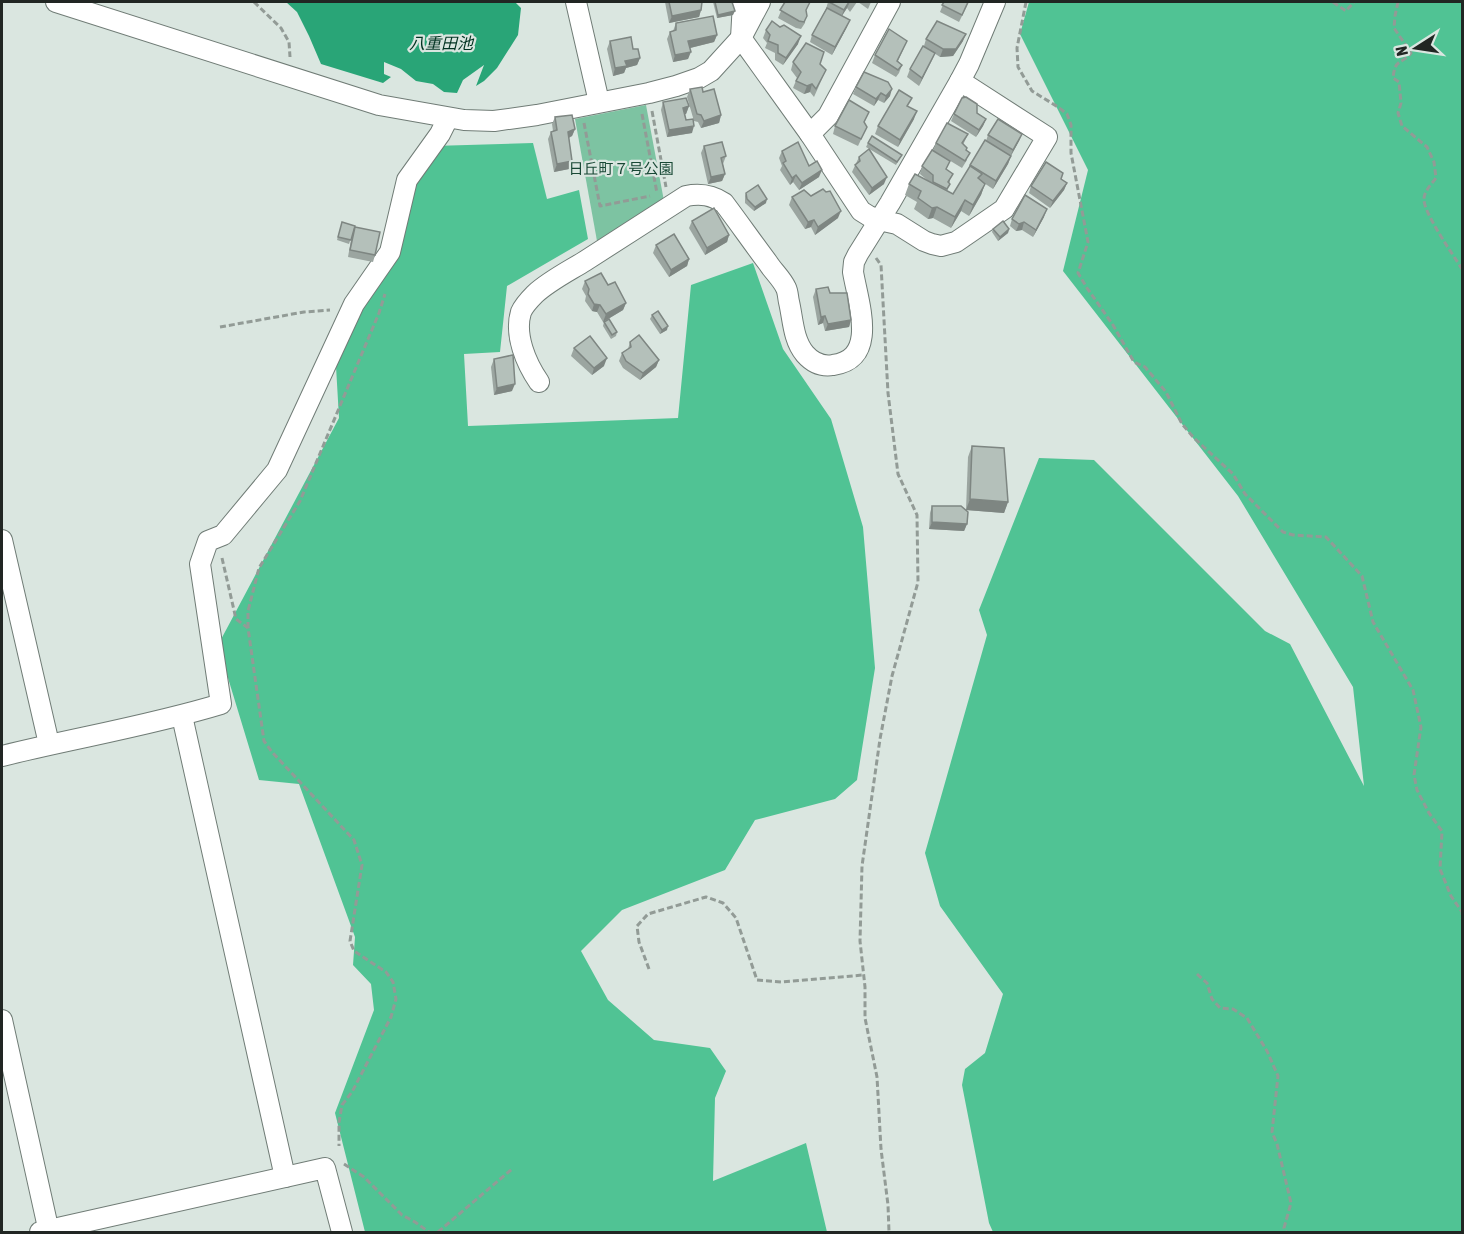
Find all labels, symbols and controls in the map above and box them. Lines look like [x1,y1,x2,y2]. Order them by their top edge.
north arrow [1386,18,1446,78]
water label: 八重田池 [409,34,475,52]
text: N [1392,45,1411,58]
park label: 日丘町７号公園 [568,160,674,177]

